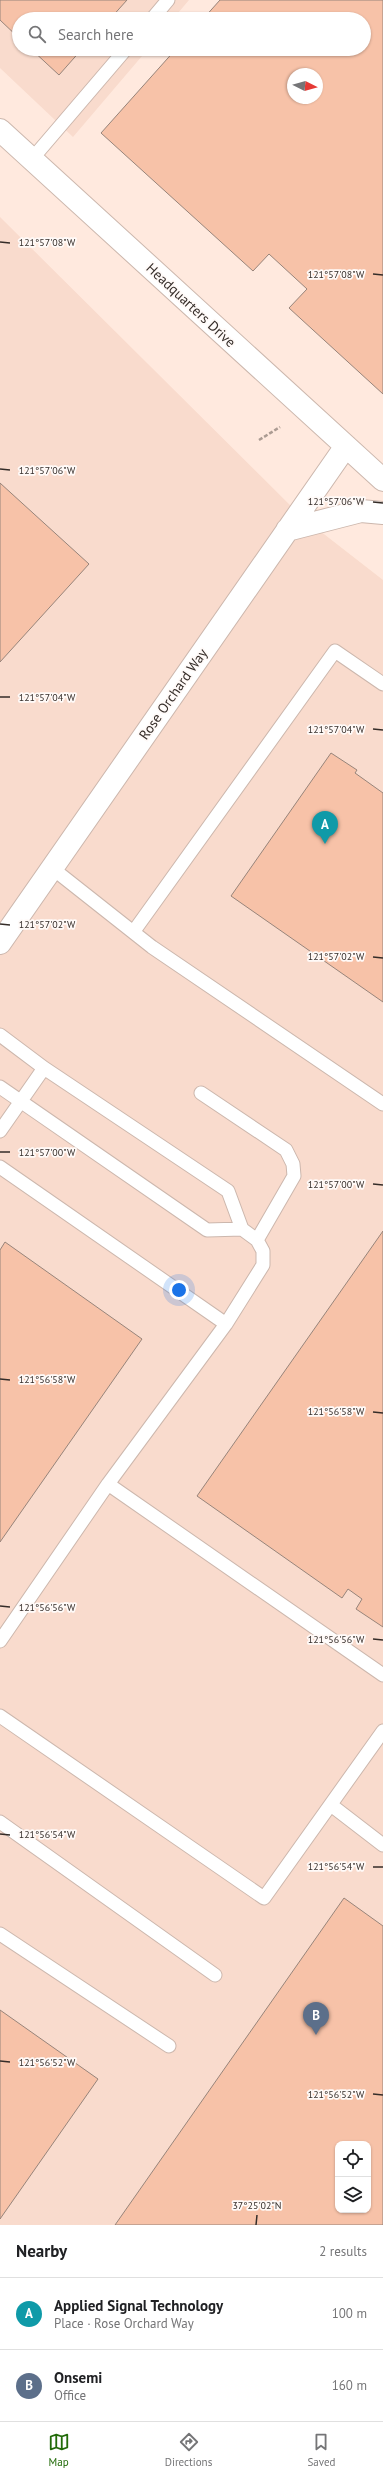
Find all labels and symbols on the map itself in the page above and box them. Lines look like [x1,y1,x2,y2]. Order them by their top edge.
north arrow [287,68,323,104]
text: 121°57'08"W [19,236,76,249]
street label: Headquarters Drive [143,259,239,351]
text: 121°57'08"W [308,268,365,281]
text: 121°57'06"W [19,464,76,477]
text: 121°57'06"W [308,495,365,508]
street label: Rose Orchard Way [135,644,211,743]
text: 121°57'04"W [19,691,76,704]
text: 121°57'04"W [308,723,365,736]
pin: A [312,811,338,844]
text: 121°57'02"W [19,918,76,931]
text: 121°57'02"W [308,950,365,963]
text: 121°57'00"W [19,1146,76,1159]
text: 121°57'00"W [308,1178,365,1191]
your location [169,1280,189,1300]
text: 121°56'58"W [19,1373,76,1386]
text: 121°56'58"W [308,1405,365,1418]
text: 121°56'56"W [19,1601,76,1614]
text: 121°56'56"W [308,1633,365,1646]
text: 121°56'54"W [19,1828,76,1841]
text: 121°56'54"W [308,1860,365,1873]
pin: B [303,2002,329,2035]
text: 121°56'52"W [19,2056,76,2069]
text: 121°56'52"W [308,2088,365,2101]
text: 37°25'02"N [232,2199,282,2212]

